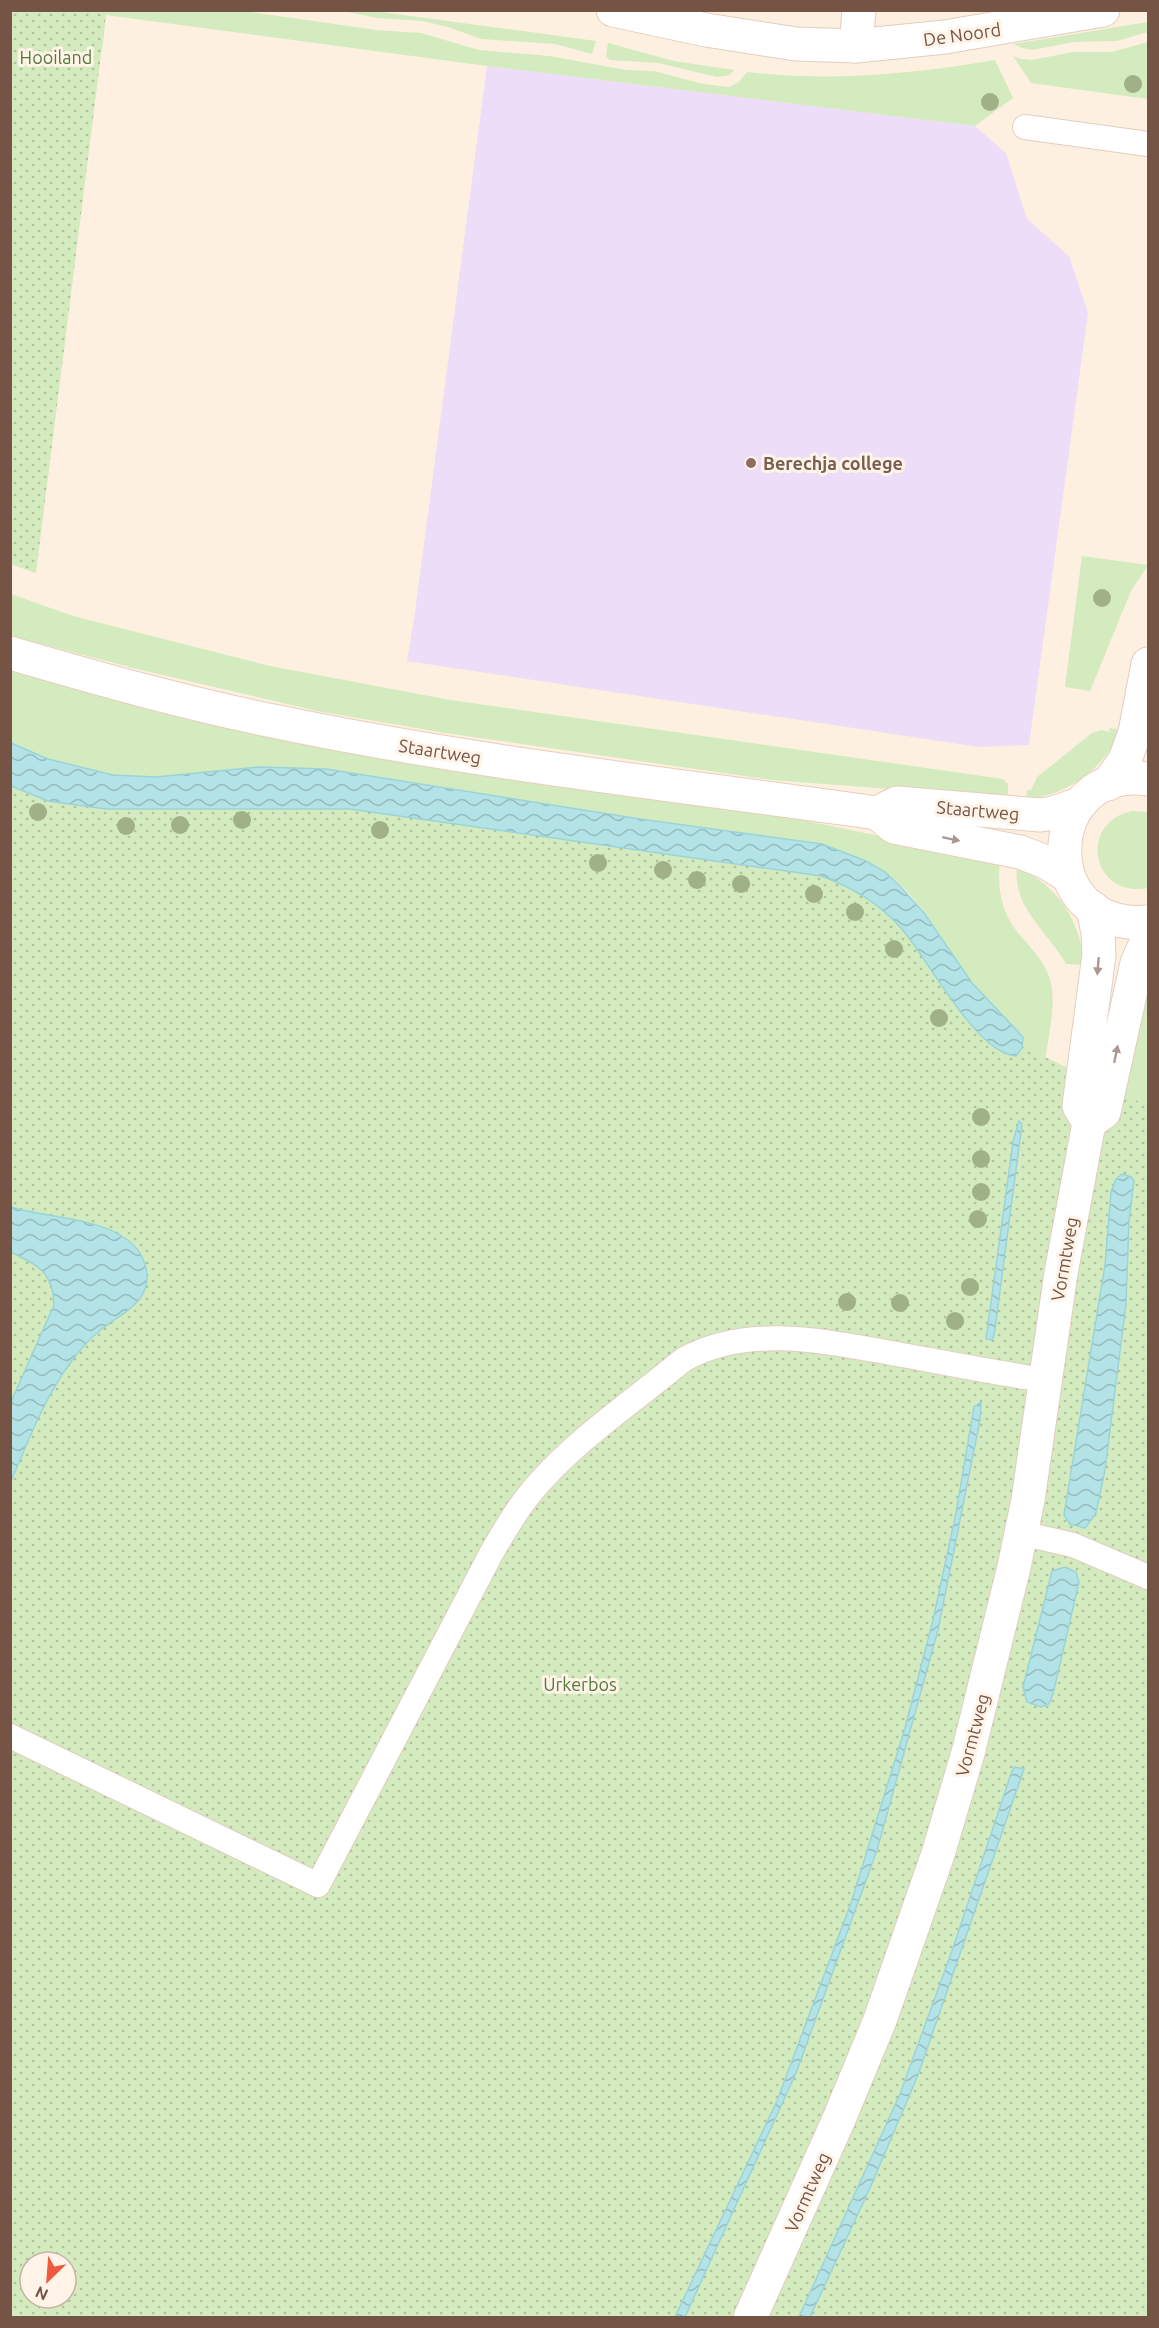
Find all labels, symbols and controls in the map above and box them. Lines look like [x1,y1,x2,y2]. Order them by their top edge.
street label: De Noord [922,19,1002,49]
park label: Hooiland [20,47,92,67]
place label: Berechja college [763,453,903,473]
marker: Berechja college [744,456,758,470]
street label: Staartweg [397,735,483,767]
street label: Staartweg [936,796,1020,824]
one-way arrow [942,835,961,844]
one-way arrow [1093,957,1103,976]
one-way arrow [1112,1045,1121,1064]
street label: Vormtweg [1047,1215,1081,1303]
park label: Urkerbos [543,1674,617,1694]
street label: Vormtweg [951,1691,993,1779]
street label: Vormtweg [781,2149,833,2235]
north arrow [18,2250,78,2310]
text: N [32,2283,51,2304]

